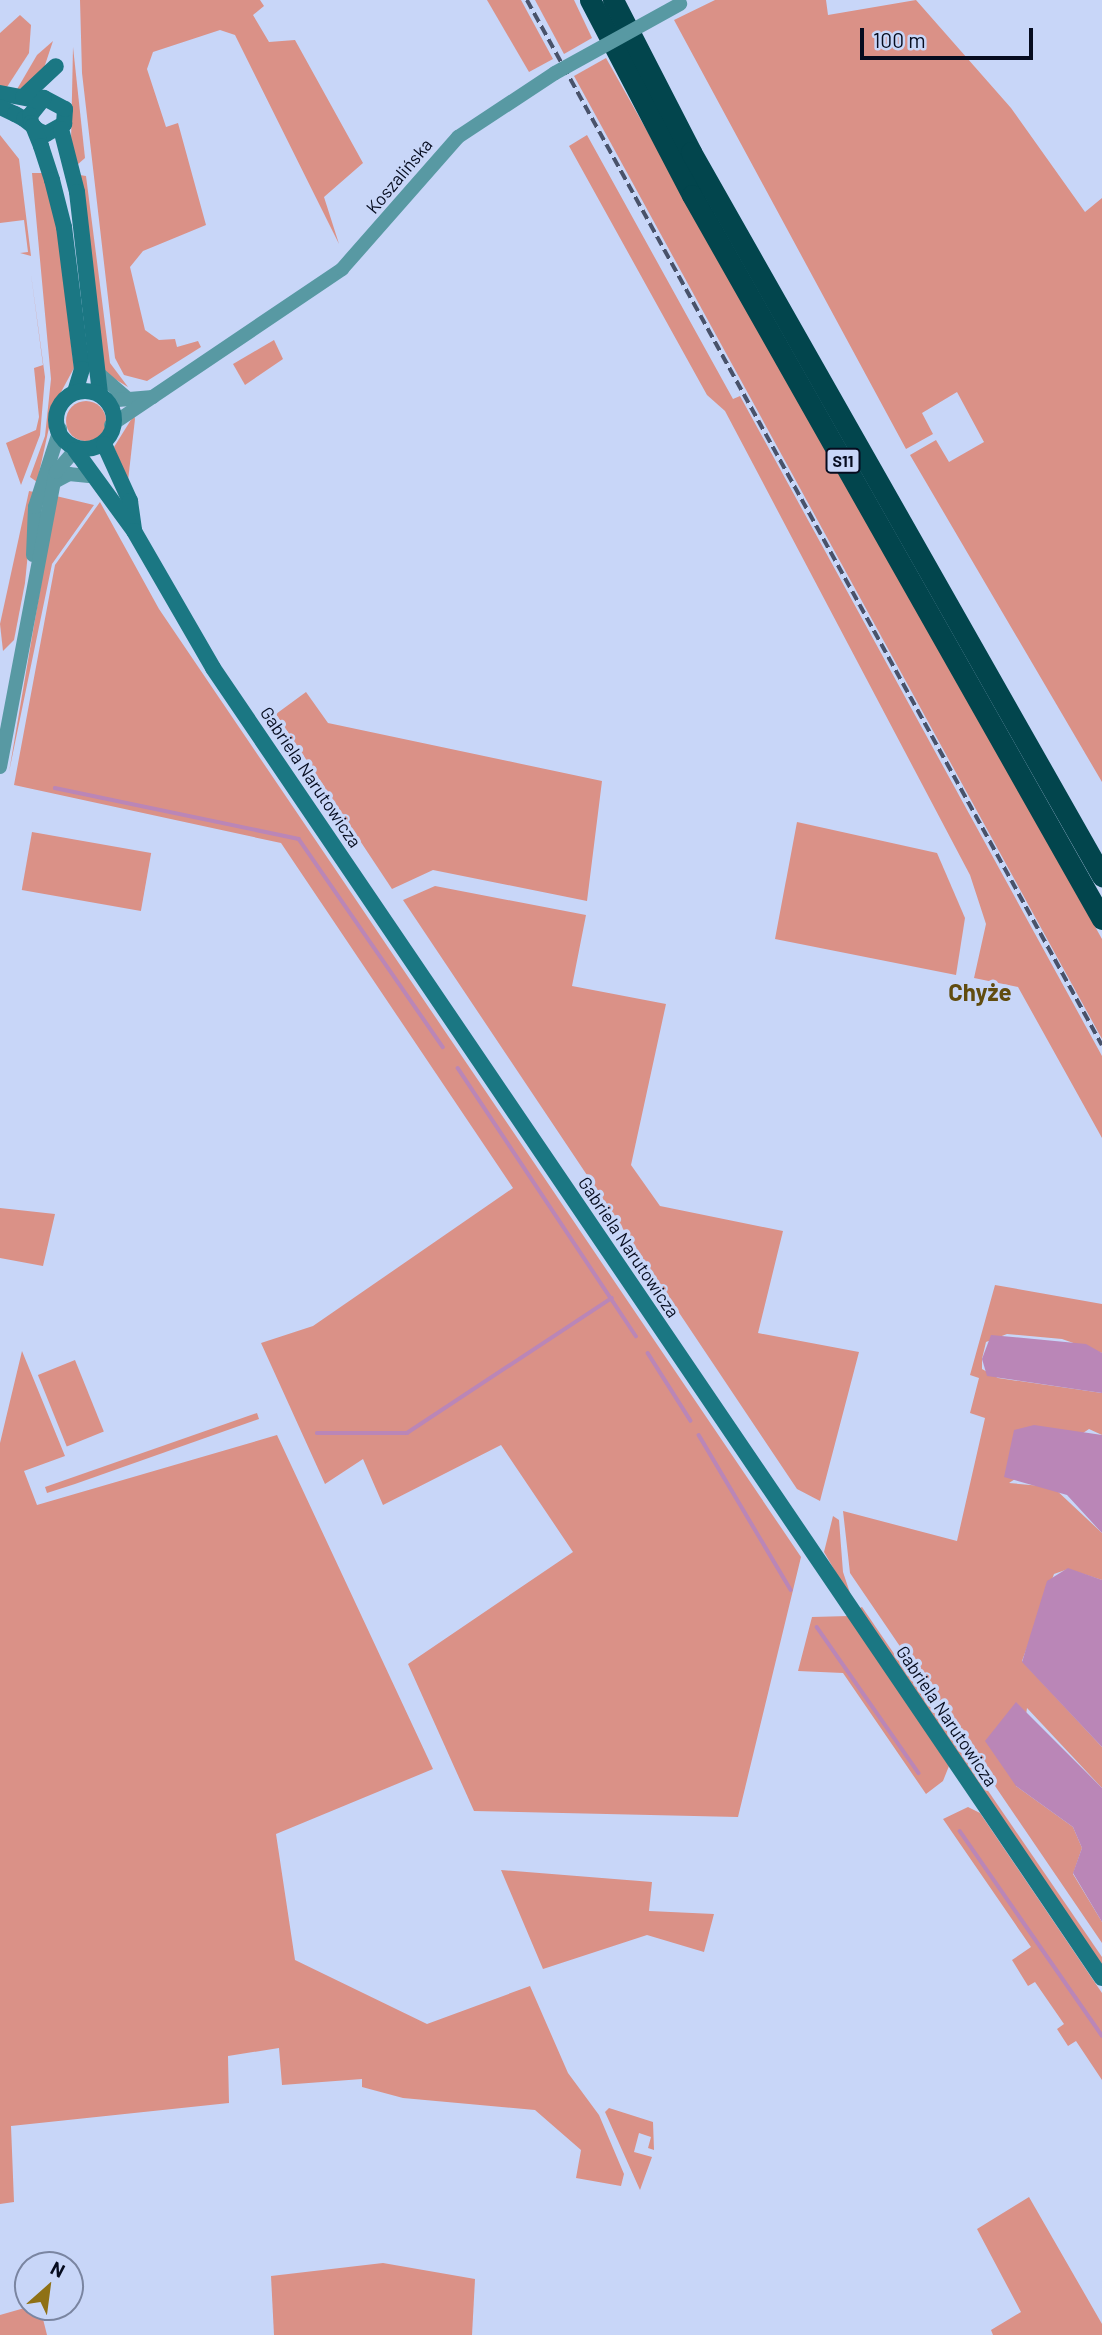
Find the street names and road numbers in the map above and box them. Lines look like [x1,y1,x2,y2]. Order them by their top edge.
street label: Koszalińska [361,134,437,218]
road number: S11 [826,448,860,474]
street label: Gabriela Narutowicza [256,703,366,851]
street label: Gabriela Narutowicza [574,1173,684,1321]
street label: Gabriela Narutowicza [892,1642,1002,1790]

